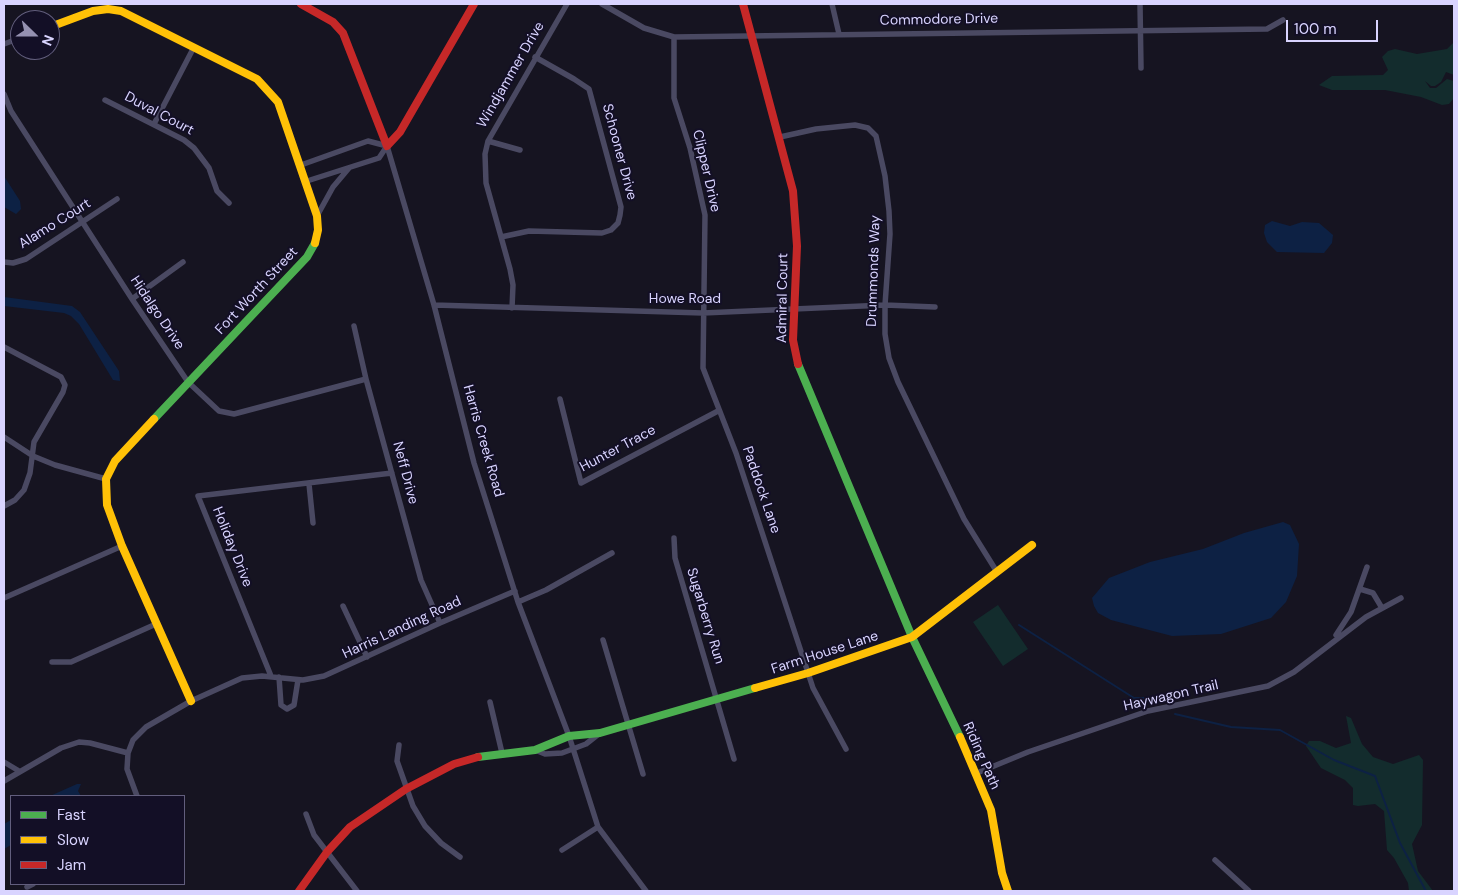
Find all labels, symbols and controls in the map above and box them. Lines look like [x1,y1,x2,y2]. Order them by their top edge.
north arrow [10,10,60,60]
scale bar [1288,10,1380,42]
street label: Commodore Drive [880,11,998,29]
street label: Windjammer Drive [474,19,548,131]
text: 100 m [1294,19,1337,39]
text: N [38,32,58,48]
street label: Duval Court [121,89,197,139]
street label: Schooner Drive [598,102,640,202]
street label: Clipper Drive [688,128,724,214]
street label: Alamo Court [16,195,94,253]
street label: Drummonds Way [864,215,884,327]
street label: Fort Worth Street [212,244,302,338]
street label: Admiral Court [774,253,792,343]
street label: Hidalgo Drive [126,273,188,353]
street label: Howe Road [649,291,721,307]
street label: Harris Creek Road [459,383,507,499]
street label: Hunter Trace [577,422,659,476]
street label: Neff Drive [389,440,421,506]
street label: Paddock Lane [738,444,784,536]
street label: Holiday Drive [208,504,256,590]
street label: Sugarberry Run [682,566,728,666]
street label: Harris Landing Road [340,593,464,663]
street label: Farm House Lane [769,628,881,678]
street label: Haywagon Trail [1122,677,1220,715]
street label: Riding Path [959,720,1003,792]
legend [10,795,185,885]
text: Fast [57,805,86,825]
text: Slow [57,830,89,850]
text: Jam [57,855,86,875]

